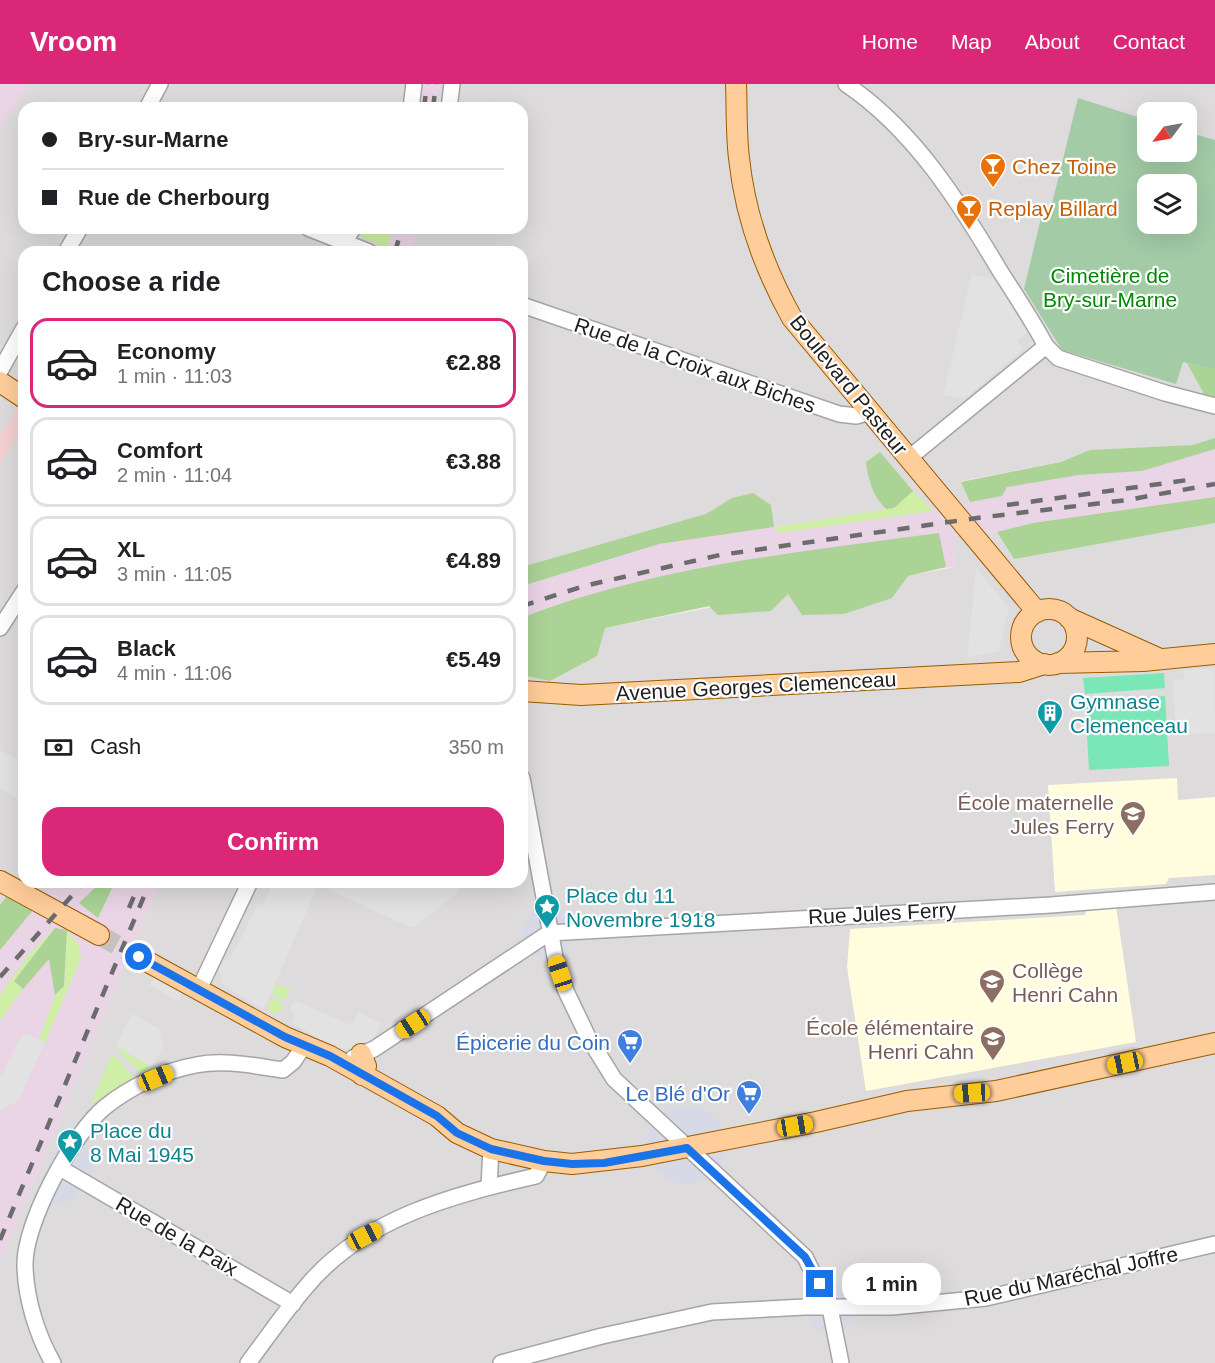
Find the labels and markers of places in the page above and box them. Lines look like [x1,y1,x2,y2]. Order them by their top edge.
bar icon: Chez Toine [978,151,1008,189]
place label: Chez Toine [1012,155,1117,178]
bar icon: Replay Billard [954,193,984,231]
place label: Replay Billard [988,197,1118,220]
place label: Gymnase Clemenceau [1070,690,1188,737]
building icon: Gymnase Clemenceau [1035,698,1065,736]
place label: École maternelle Jules Ferry [958,791,1114,838]
school or university icon: École maternelle Jules Ferry [1118,799,1148,837]
place label: Place du 11 Novembre 1918 [566,884,715,931]
place icon: Place du 11 Novembre 1918 [532,892,562,930]
place label: Collège Henri Cahn [1012,959,1118,1006]
school or university icon: Collège Henri Cahn [977,967,1007,1005]
place label: École élémentaire Henri Cahn [806,1016,974,1063]
school or university icon: École élémentaire Henri Cahn [978,1024,1008,1062]
supermarket icon: Épicerie du Coin [615,1027,645,1065]
place label: Épicerie du Coin [456,1031,610,1054]
supermarket icon: Le Blé d'Or [734,1078,764,1116]
place label: Le Blé d'Or [626,1082,730,1105]
place label: Place du 8 Mai 1945 [90,1119,194,1166]
place icon: Place du 8 Mai 1945 [55,1127,85,1165]

